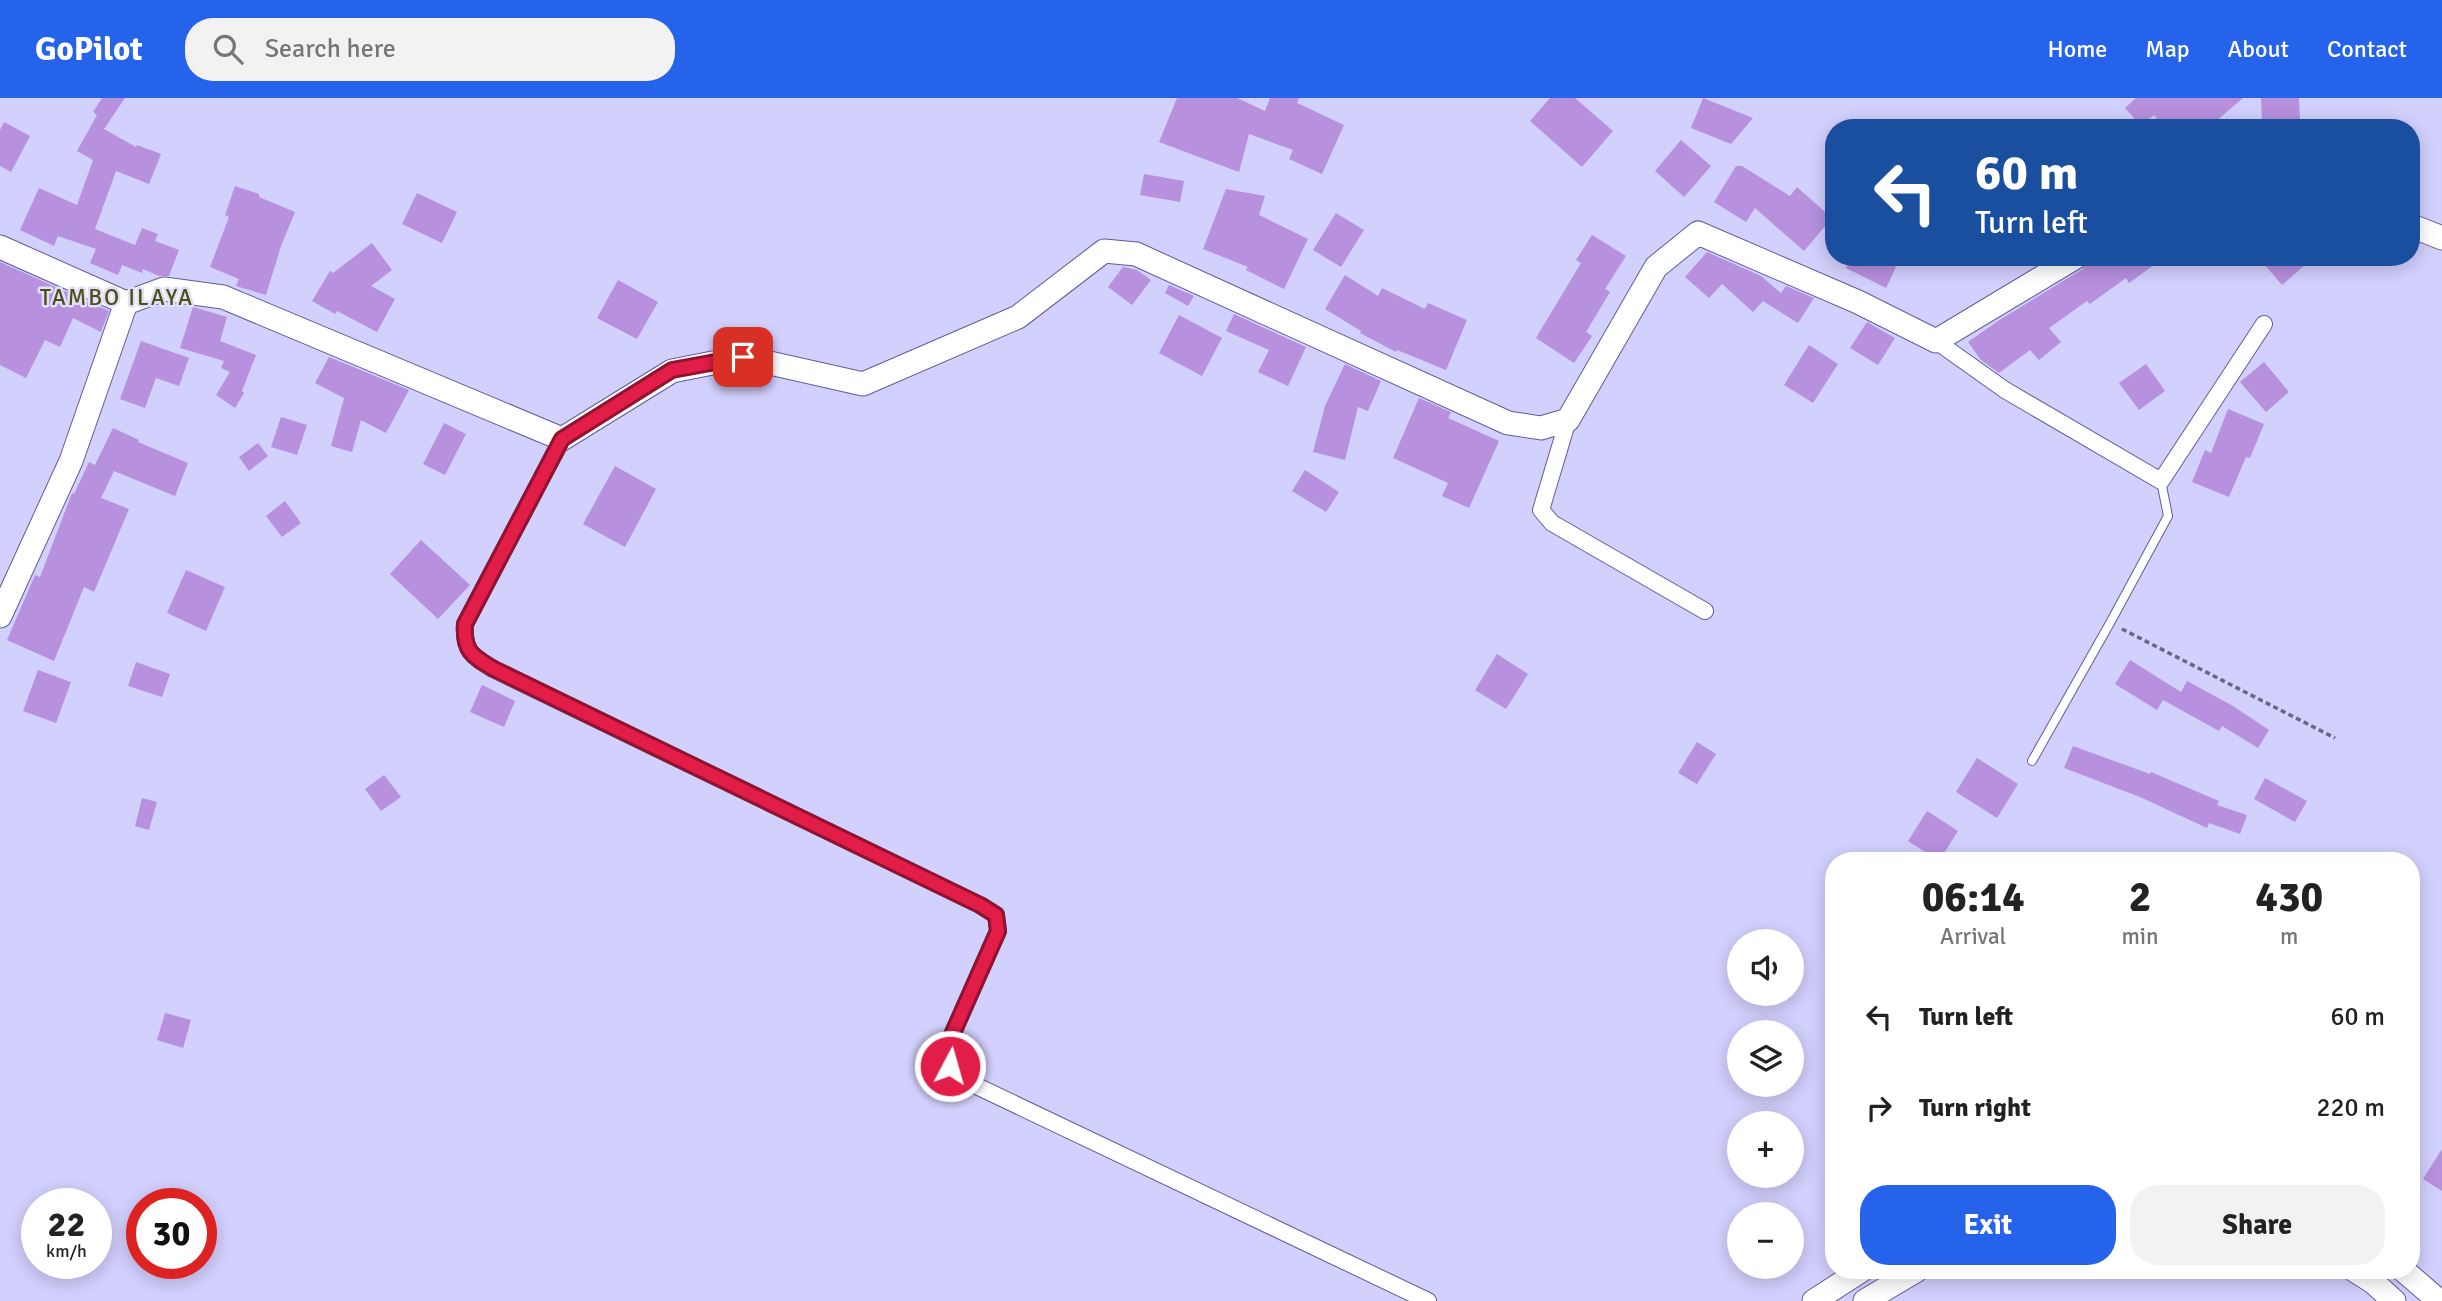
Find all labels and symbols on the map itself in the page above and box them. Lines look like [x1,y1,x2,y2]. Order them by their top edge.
district label: TAMBO ILAYA [40,283,194,312]
pin [713,327,773,387]
position arrow [913,1029,987,1103]
speed limit sign: 30 [126,1188,217,1279]

